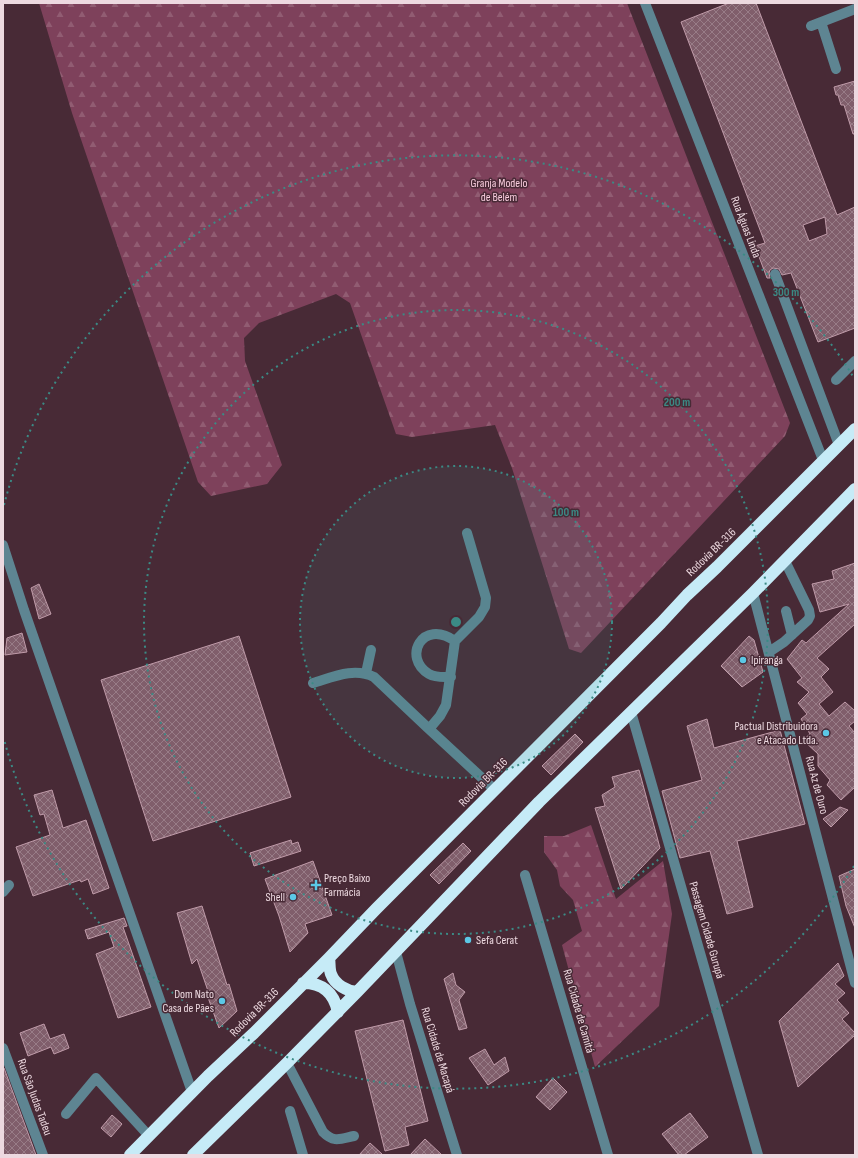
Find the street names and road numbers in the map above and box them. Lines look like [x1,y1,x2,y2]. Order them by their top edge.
street label: Rua Águas Linda [727,194,764,260]
street label: Rodovia BR-316 [683,525,739,580]
street label: Rua Az de Ouro [802,754,831,816]
street label: Rodovia BR-316 [456,755,511,810]
street label: Passagem Cidade Gurupá [685,880,728,981]
street label: Rua Cidade de Camitá [559,967,598,1055]
street label: Rodovia BR-316 [227,985,282,1040]
street label: Rua Cidade de Macapá [417,1005,458,1095]
street label: Rua São Judas Tadeu [14,1057,55,1138]

